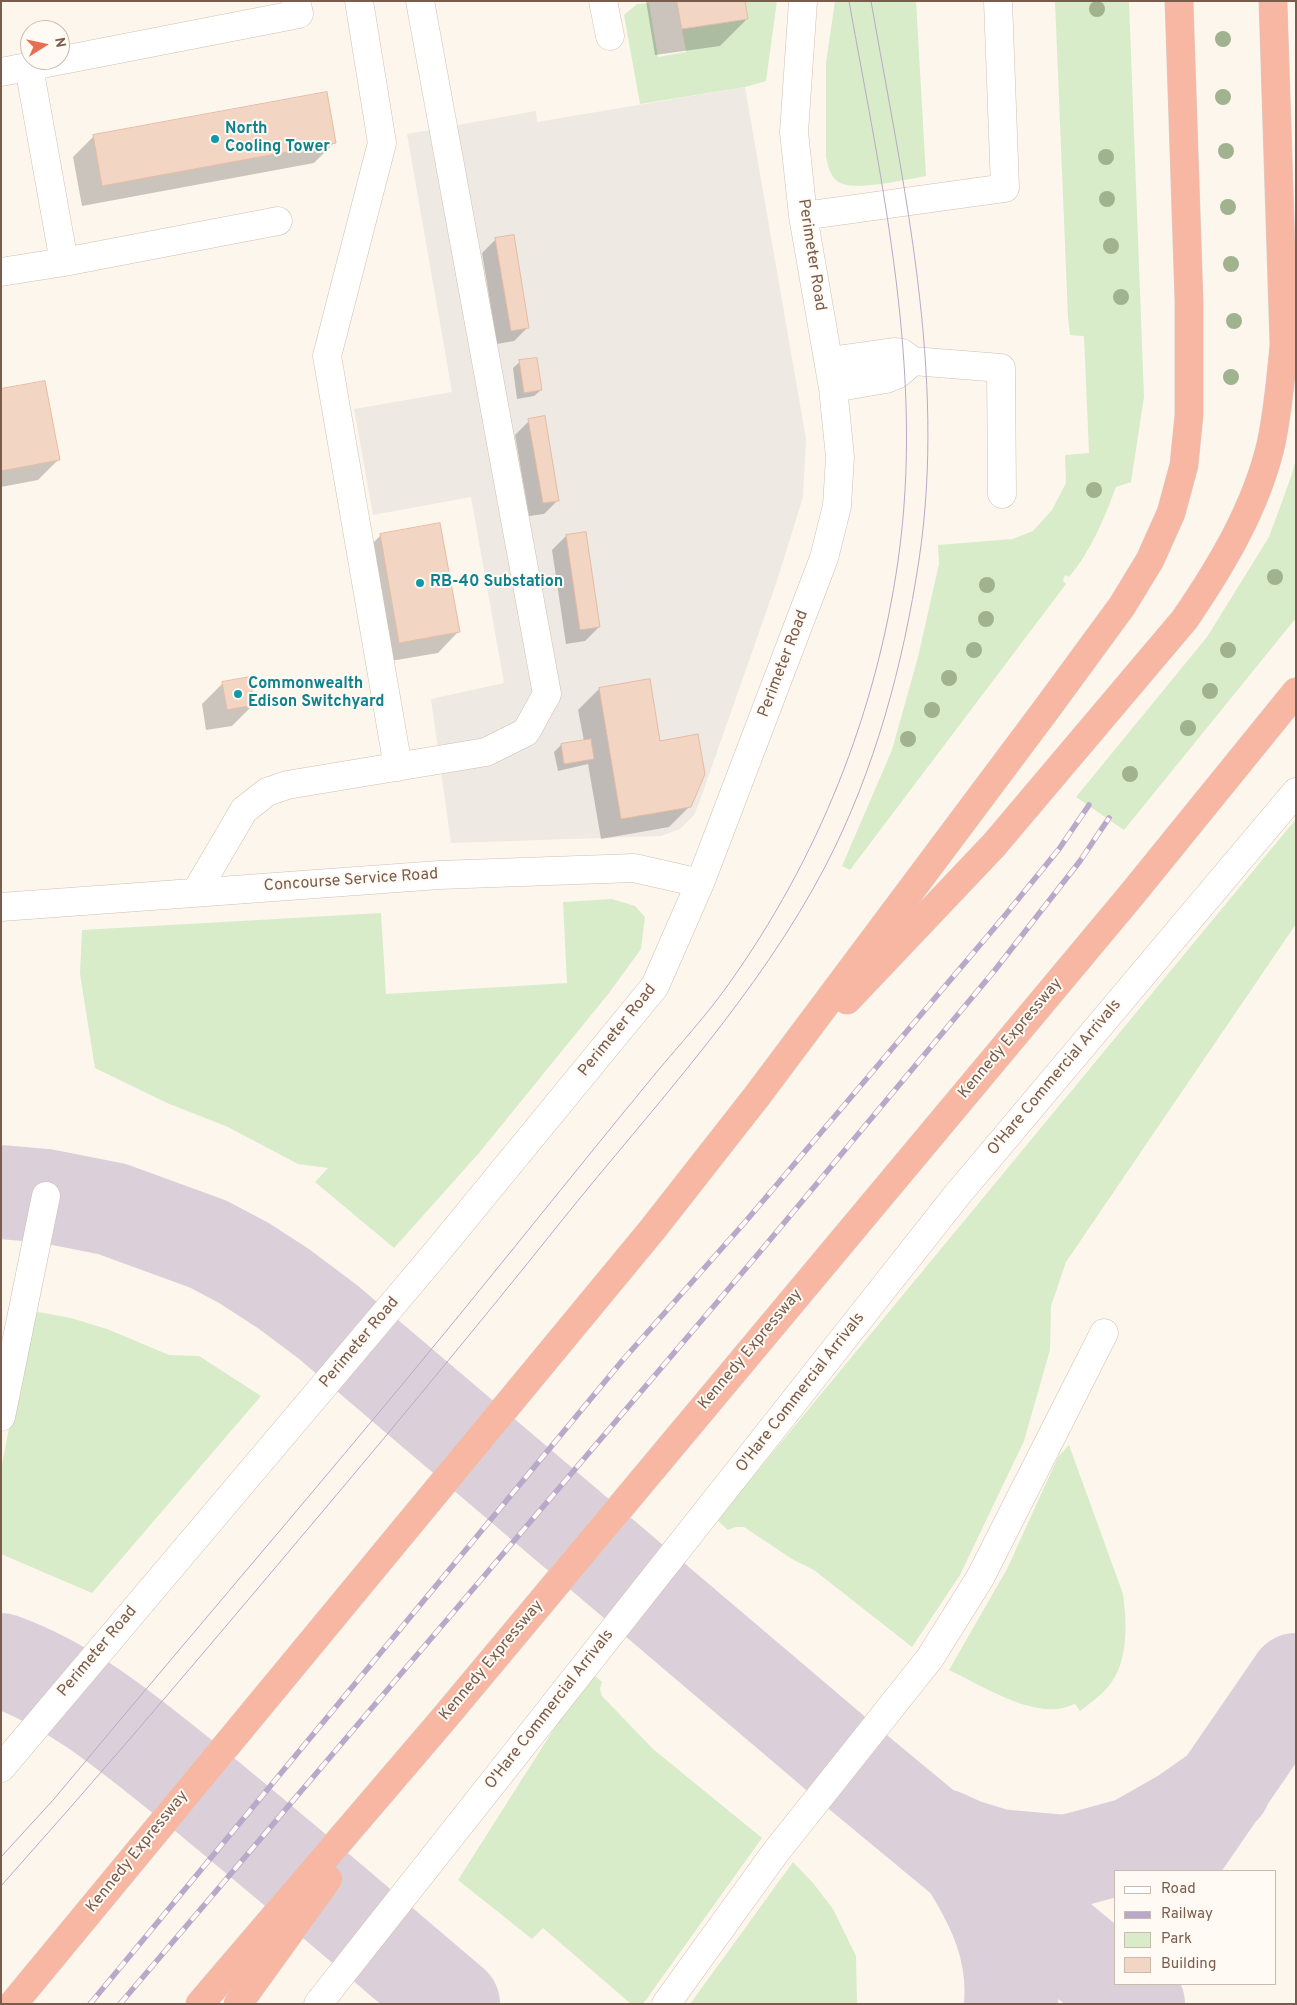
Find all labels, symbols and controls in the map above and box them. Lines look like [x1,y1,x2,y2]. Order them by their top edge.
north arrow [20,20,70,70]
text: N [50,36,69,49]
place label: North Cooling Tower [225,120,330,158]
marker: North Cooling Tower [209,133,221,145]
street label: Perimeter Road [793,198,829,312]
place label: RB-40 Substation [430,573,563,593]
marker: RB-40 Substation [414,577,426,589]
street label: Perimeter Road [755,608,813,720]
place label: Commonwealth Edison Switchyard [248,675,384,713]
marker: Commonwealth Edison Switchyard [232,688,244,700]
street label: Concourse Service Road [263,865,439,897]
street label: Kennedy Expressway [955,975,1067,1103]
street label: Perimeter Road [575,981,661,1081]
street label: O'Hare Commercial Arrivals [984,996,1126,1160]
street label: Kennedy Expressway [695,1286,807,1414]
street label: Perimeter Road [316,1294,404,1392]
street label: O'Hare Commercial Arrivals [733,1309,869,1477]
street label: Kennedy Expressway [436,1597,548,1725]
street label: Perimeter Road [54,1603,142,1701]
street label: O'Hare Commercial Arrivals [482,1626,618,1794]
street label: Kennedy Expressway [83,1787,193,1917]
legend [1114,1870,1277,1985]
text: Road [1161,1880,1196,1899]
text: Railway [1161,1905,1213,1924]
text: Park [1161,1930,1192,1949]
text: Building [1161,1955,1216,1974]

